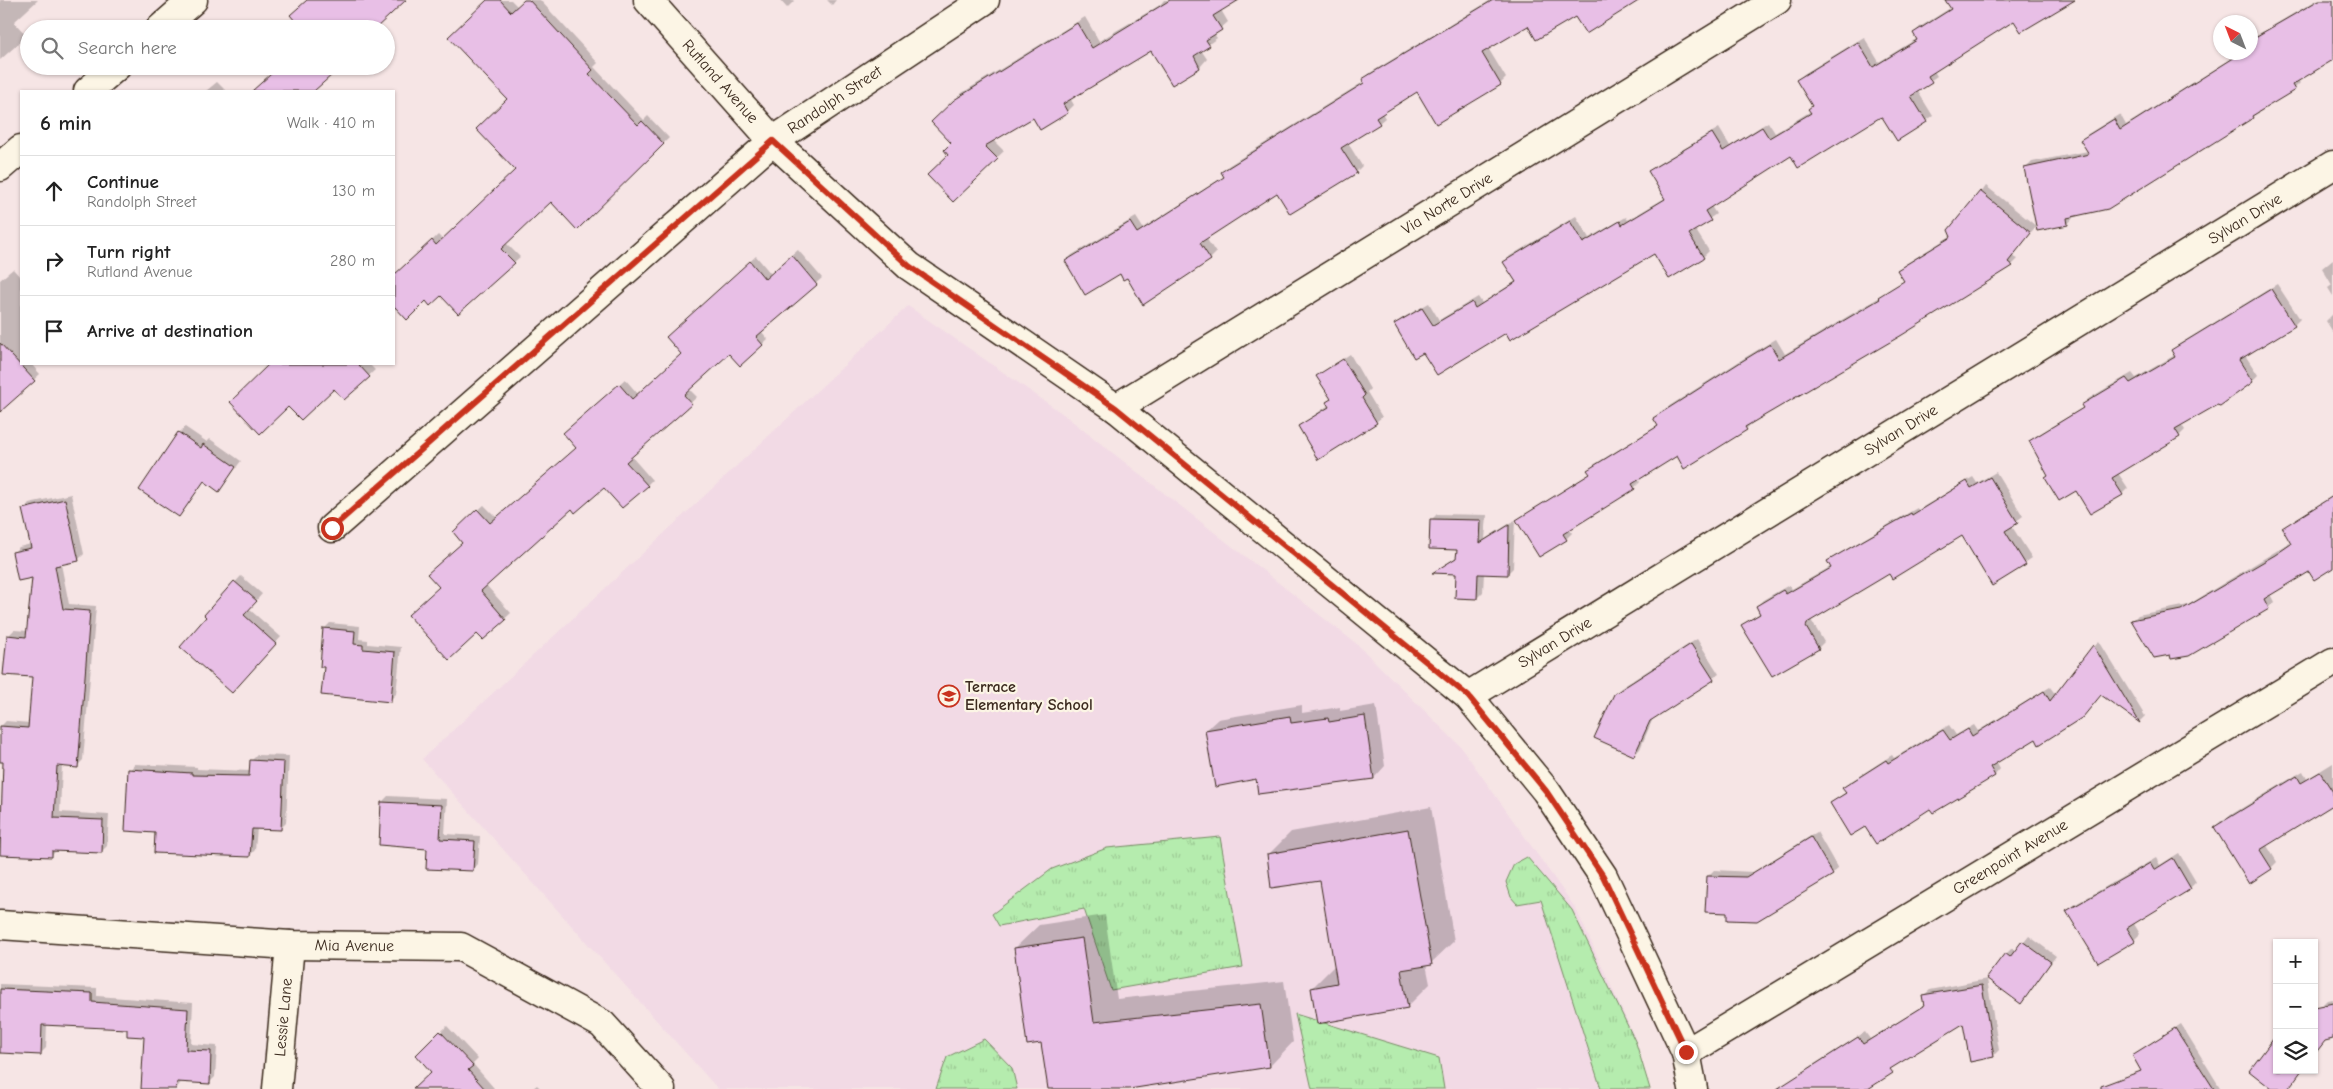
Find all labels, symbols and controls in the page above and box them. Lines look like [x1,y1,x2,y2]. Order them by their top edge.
north arrow [2213,15,2258,60]
search box [20,20,395,75]
icon: search [38,34,66,62]
street label: Rutland Avenue [679,36,762,127]
text: Search here [78,37,177,59]
street label: Randolph Street [784,62,886,138]
text: 6 min [40,111,92,135]
text: Walk · 410 m [287,114,375,132]
street label: Via Norte Drive [1398,169,1496,238]
text: Continue [87,171,159,193]
icon: ahead [40,177,68,205]
text: 130 m [332,182,375,200]
street label: Sylvan Drive [2205,190,2285,248]
text: Randolph Street [87,193,196,211]
text: Turn right [87,241,171,263]
icon: right [40,247,68,275]
text: 280 m [330,252,375,270]
text: Rutland Avenue [87,263,192,281]
icon: arrive [40,317,68,345]
text: Arrive at destination [87,320,253,342]
street label: Sylvan Drive [1861,401,1941,460]
route start [321,517,344,540]
street label: Sylvan Drive [1515,613,1595,672]
place label: Terrace Elementary School [965,678,1093,714]
school or university icon: Terrace Elementary School [937,684,961,708]
street label: Greenpoint Avenue [1950,815,2071,898]
street label: Mia Avenue [314,936,394,955]
map controls [2273,939,2318,1074]
button: + [2273,939,2318,984]
street label: Lessie Lane [271,977,296,1057]
button: − [2273,984,2318,1029]
button: layers [2273,1029,2318,1074]
route end [1675,1041,1698,1064]

